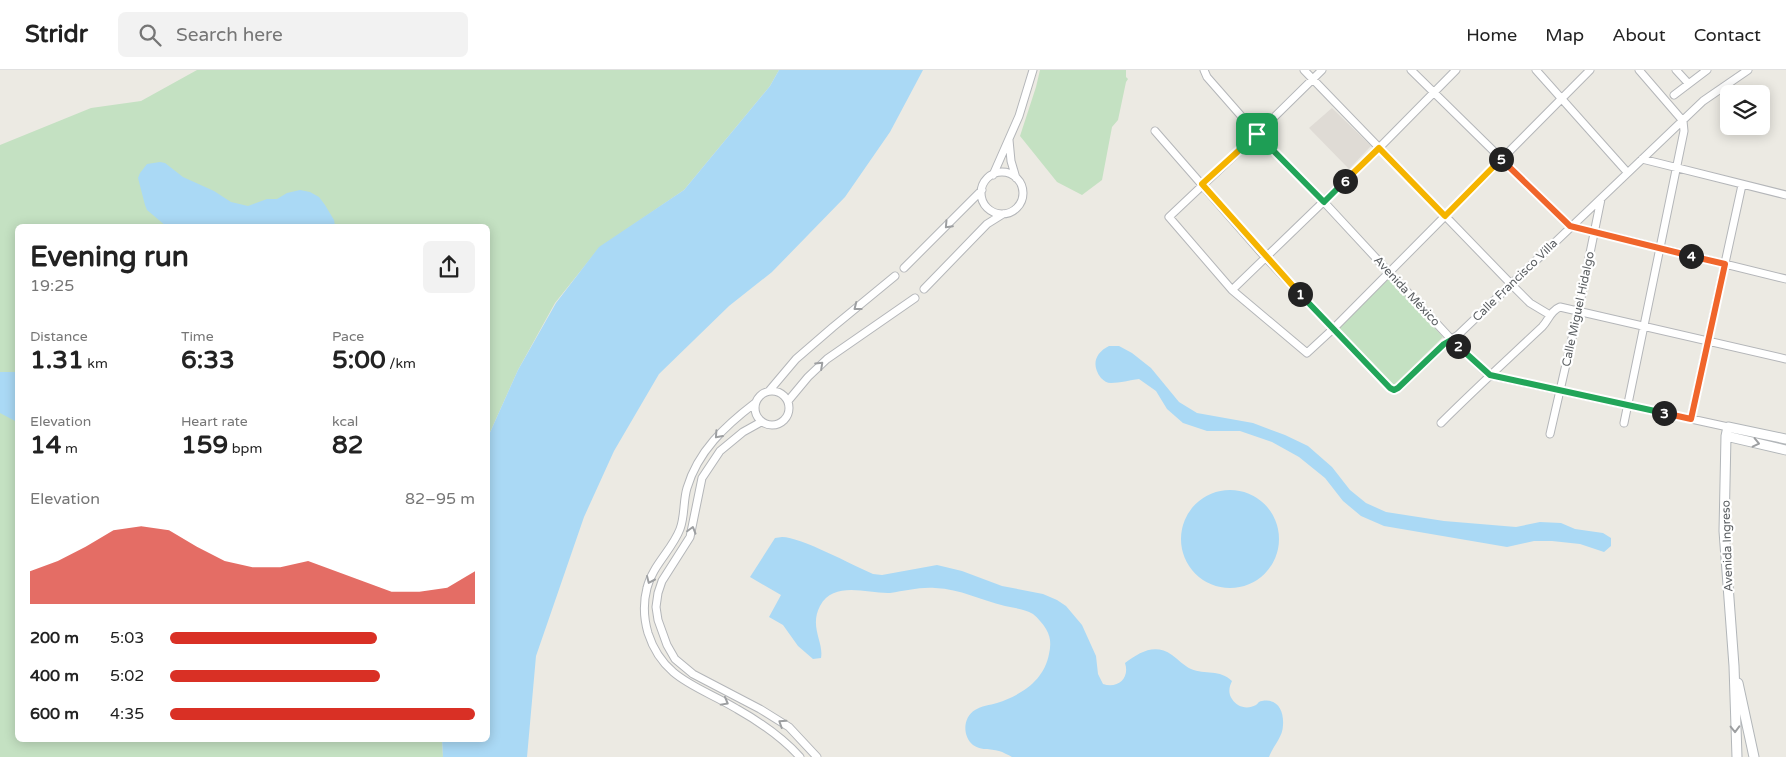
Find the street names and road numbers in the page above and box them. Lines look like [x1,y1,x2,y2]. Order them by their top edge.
street label: Calle Francisco Villa [1470,236,1560,324]
street label: Calle Miguel Hidalgo [1559,250,1597,368]
street label: Avenida México [1371,253,1443,329]
street label: Avenida Ingreso [1718,500,1736,592]

